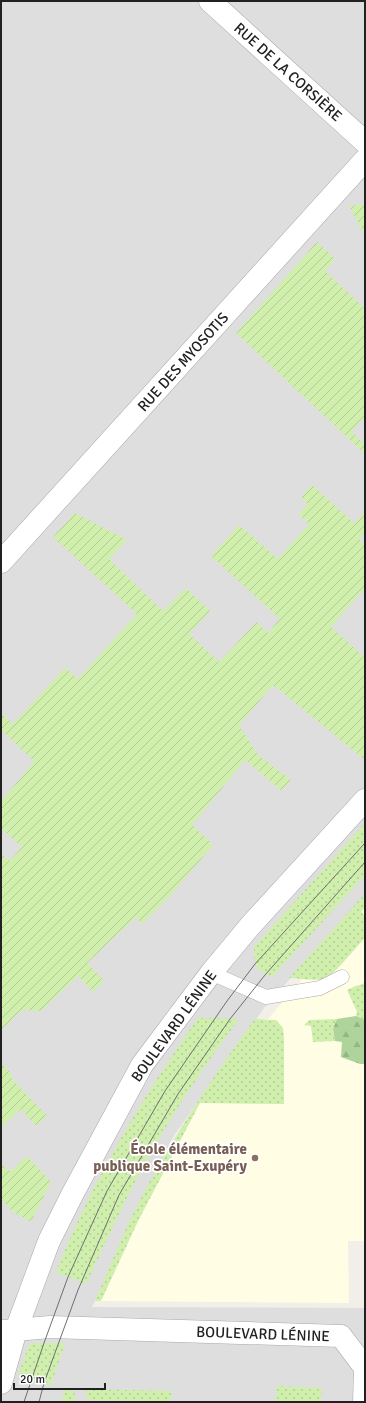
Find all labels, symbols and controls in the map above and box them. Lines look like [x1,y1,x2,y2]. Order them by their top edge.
street label: RUE DE LA CORSIÈRE [230,18,346,125]
street label: RUE DES MYOSOTIS [134,309,232,415]
street label: BOULEVARD LÉNINE [127,966,221,1085]
place label: École élémentaire publique Saint-Exupéry [93,1139,248,1175]
marker: École élémentaire publique Saint-Exupéry [250,1153,260,1163]
street label: BOULEVARD LÉNINE [196,1322,330,1345]
scale bar [14,1365,105,1391]
text: 20 m [20,1372,45,1387]

